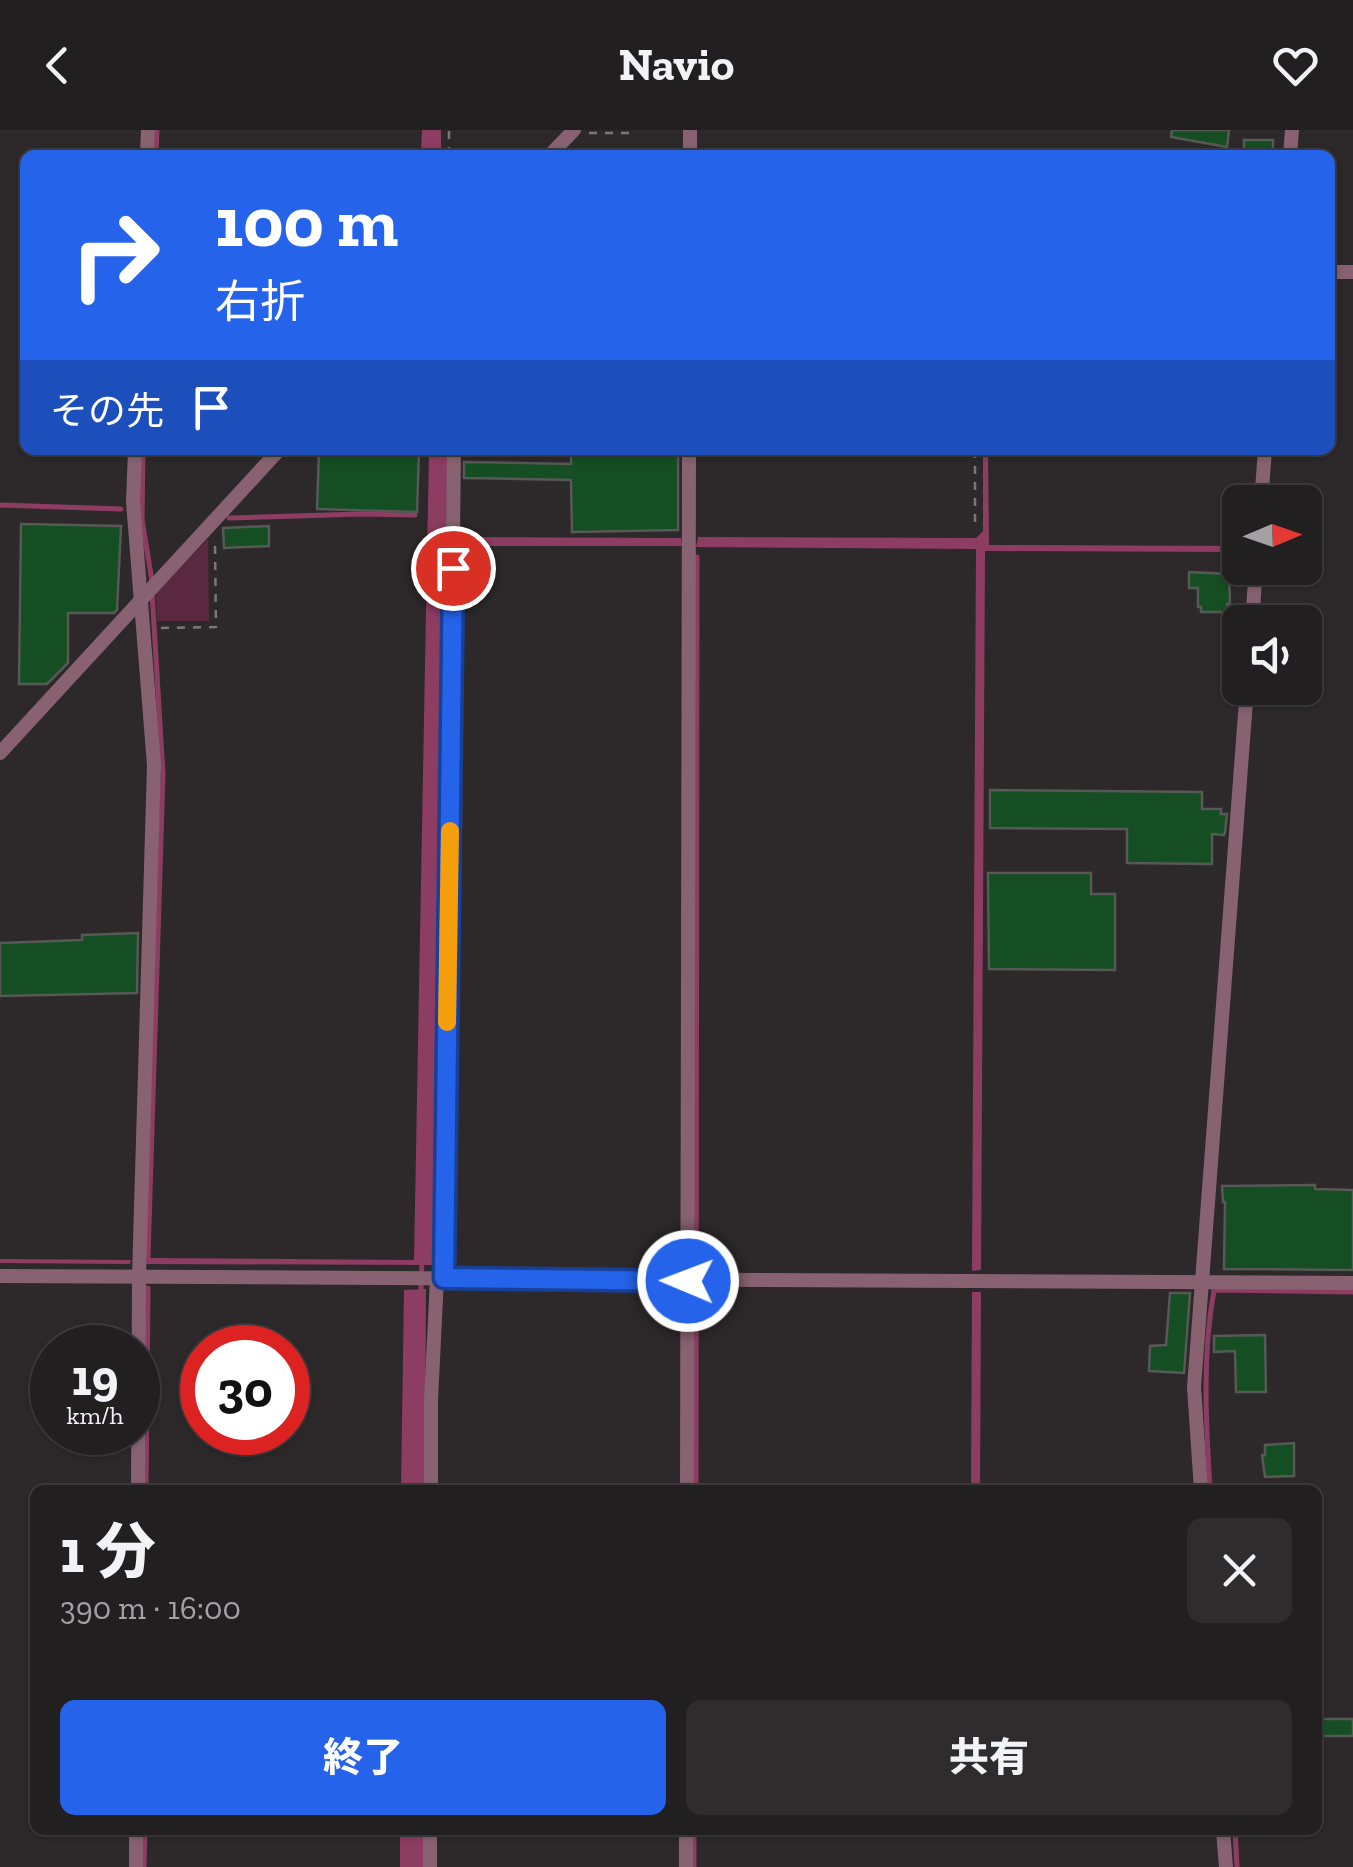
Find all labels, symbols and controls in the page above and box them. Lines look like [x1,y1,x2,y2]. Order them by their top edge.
icon: back [30,38,85,93]
text: Navio [619,38,734,92]
icon: heart [1268,38,1323,93]
text: 100 m [215,180,398,264]
icon: right [50,190,180,320]
text: 右折 [215,275,305,329]
icon: arrive [184,380,239,435]
text: その先 [50,388,164,434]
north arrow [1222,485,1322,585]
map controls [1222,485,1322,705]
pin [411,526,496,611]
icon: arrive [426,541,481,596]
button: sound [1222,605,1322,705]
position arrow [636,1229,740,1333]
speed limit sign: 30 [180,1325,310,1455]
text: 19 [72,1348,118,1408]
text: km/h [66,1400,124,1430]
text: 1 分 [60,1515,155,1587]
button: close [1187,1518,1292,1623]
text: 390 m · 16:00 [60,1589,241,1627]
button: 終了 [60,1700,666,1815]
button: 共有 [686,1700,1292,1815]

